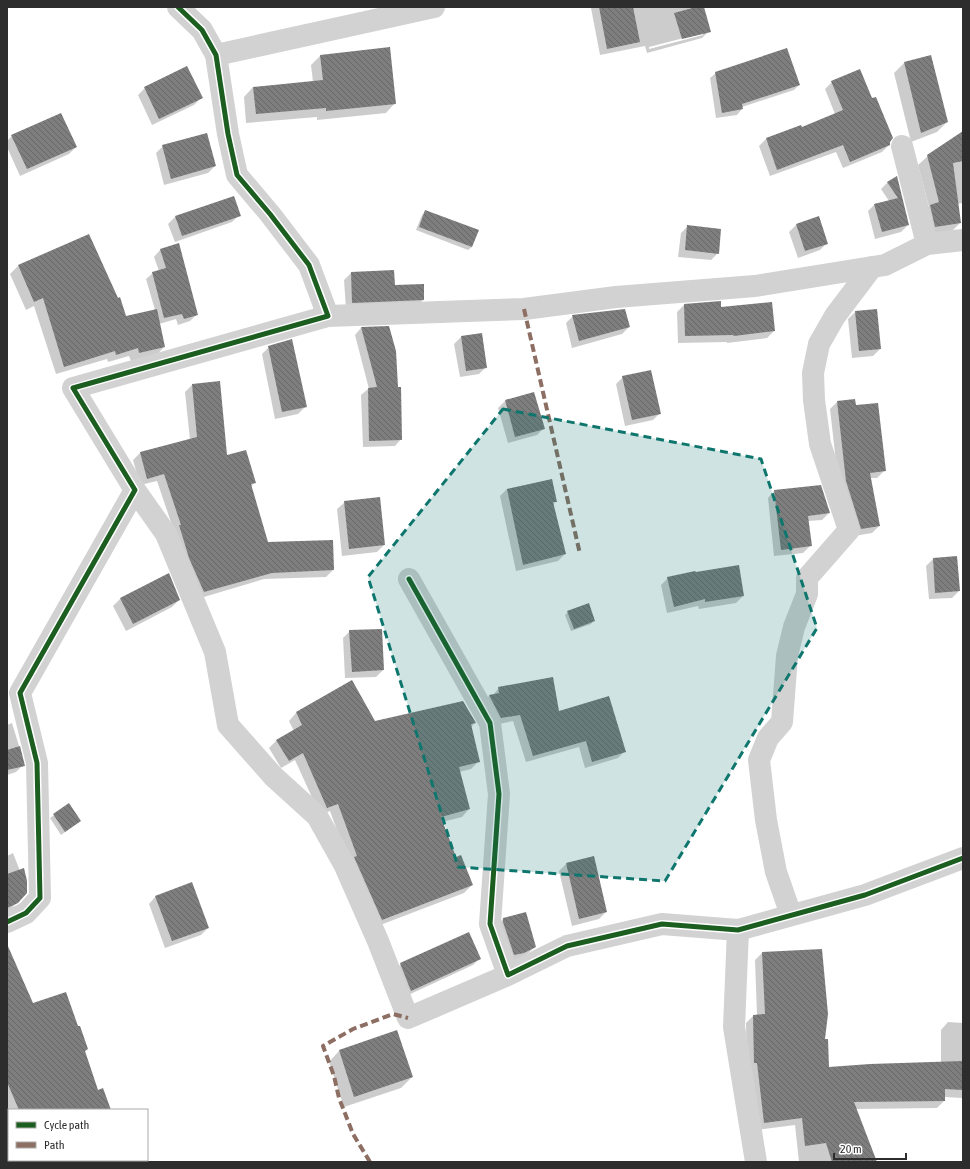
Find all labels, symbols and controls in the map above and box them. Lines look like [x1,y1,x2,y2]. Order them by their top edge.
legend [8,1109,148,1161]
text: Cycle path [44,1118,89,1132]
scale bar [834,1135,906,1161]
text: Path [44,1138,65,1152]
text: 20 m [840,1142,862,1156]

